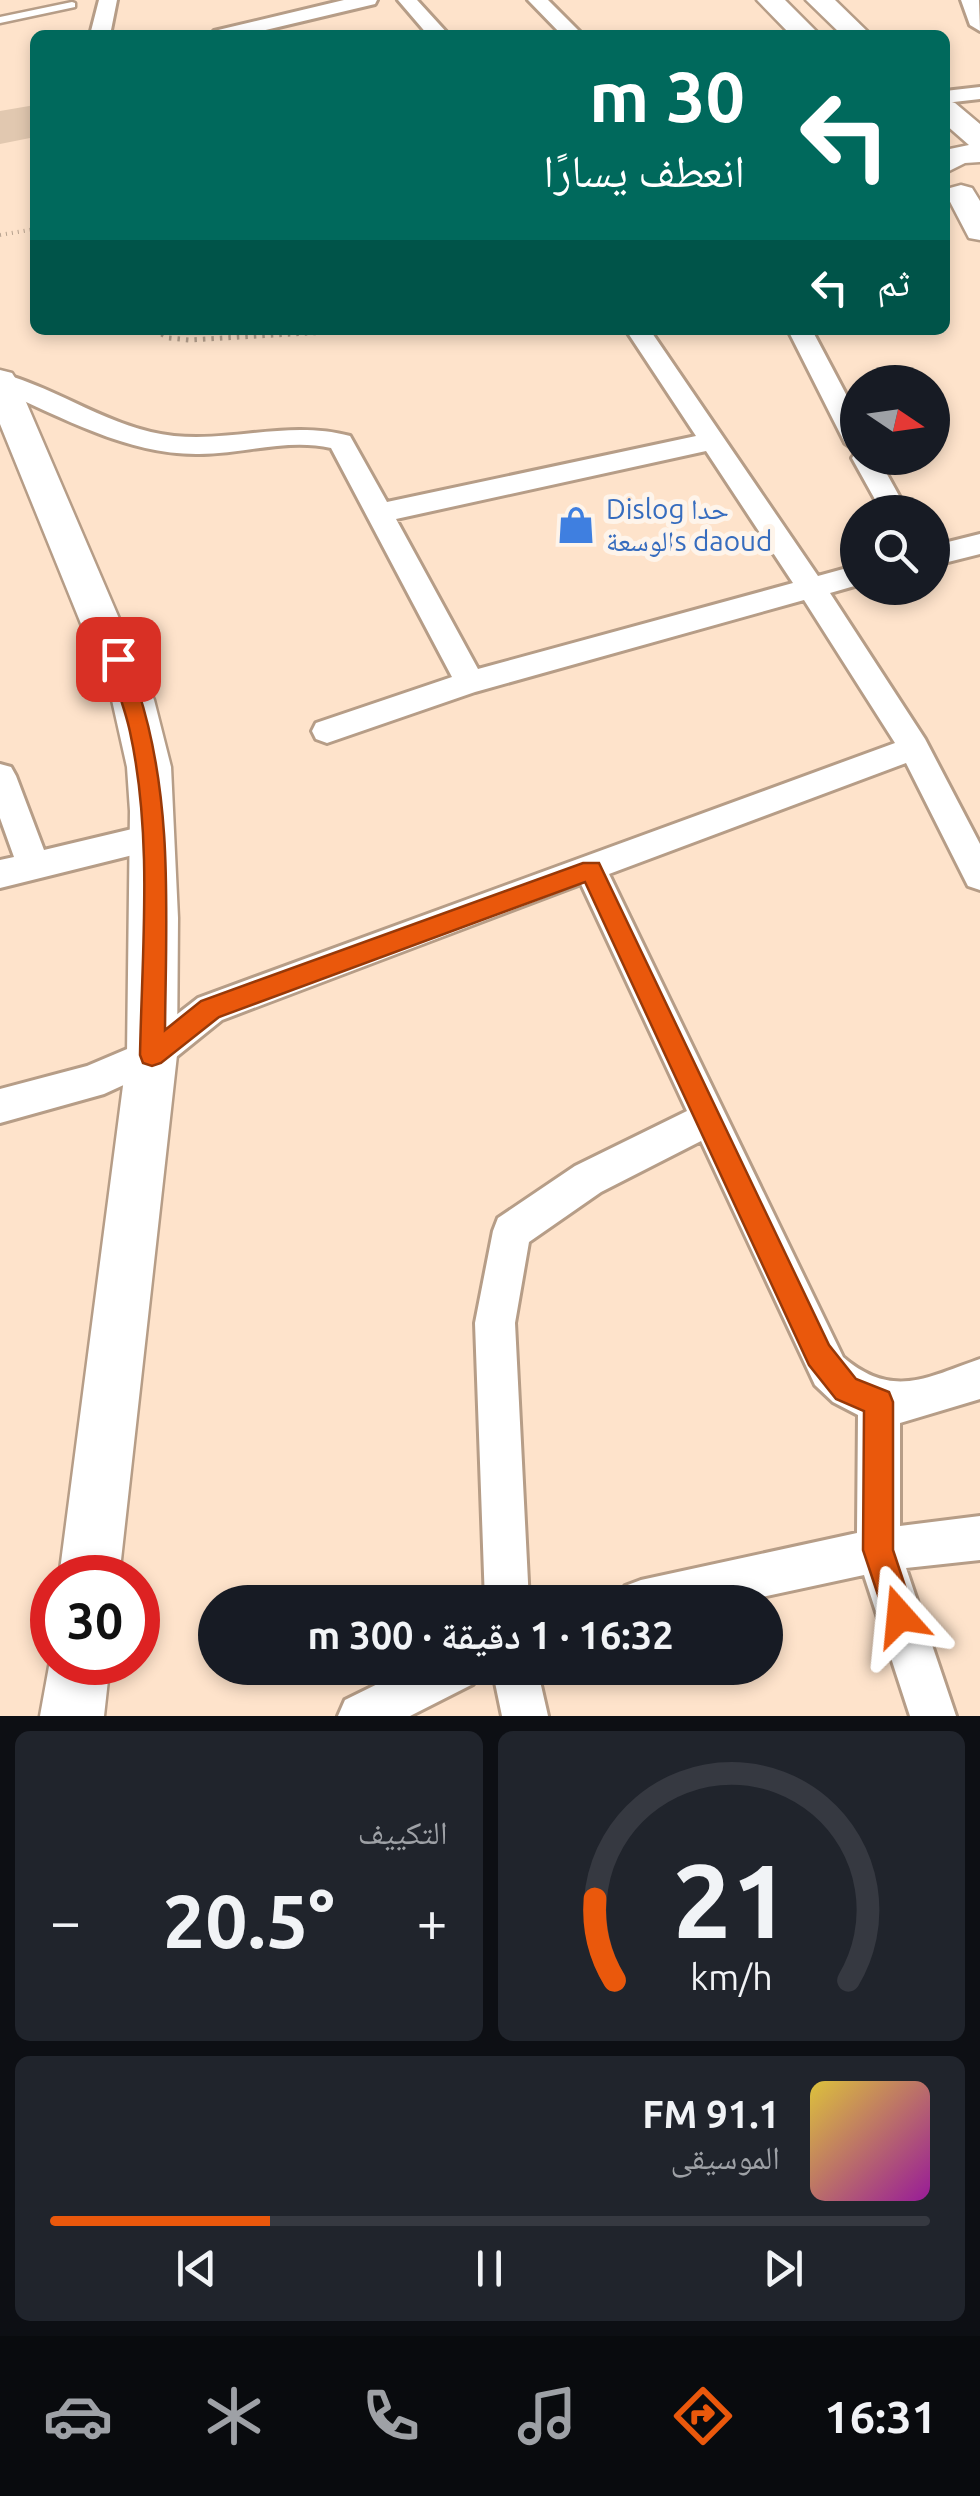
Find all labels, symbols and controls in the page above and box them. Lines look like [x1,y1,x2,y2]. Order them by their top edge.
text: 30 m [589,57,745,135]
icon: left [780,70,910,200]
text: انعطف يسارًا [543,145,745,196]
icon: left [802,260,857,315]
text: ثم [877,261,910,303]
north arrow [840,365,950,475]
map controls [840,365,950,605]
place label: Dislog حدا الوسعةs daoud [606,493,772,557]
button: search [840,495,950,605]
shop icon: Dislog حدا الوسعةs daoud [555,504,597,546]
pin [76,617,161,702]
icon: arrive [91,632,146,687]
speed limit sign: 30 [30,1555,160,1685]
position arrow [848,1564,952,1668]
text: 16:32 · 1 دقيقة · 300 m [307,1614,674,1656]
text: التكييف [358,1814,448,1850]
text: 21 [673,1841,790,1958]
text: 20.5° [163,1878,335,1962]
text: − [50,1890,81,1951]
text: + [416,1890,447,1951]
text: km/h [690,1957,773,1997]
text: 91.1 FM [642,2093,780,2135]
text: الموسيقى [670,2139,780,2175]
icon: previous [169,2241,224,2296]
icon: pause [462,2241,517,2296]
icon: next [756,2241,811,2296]
icon: car [43,2381,113,2451]
icon: climate [199,2381,269,2451]
icon: phone [356,2381,426,2451]
icon: music [512,2381,582,2451]
icon: directions [668,2381,738,2451]
text: 16:31 [824,2391,937,2442]

